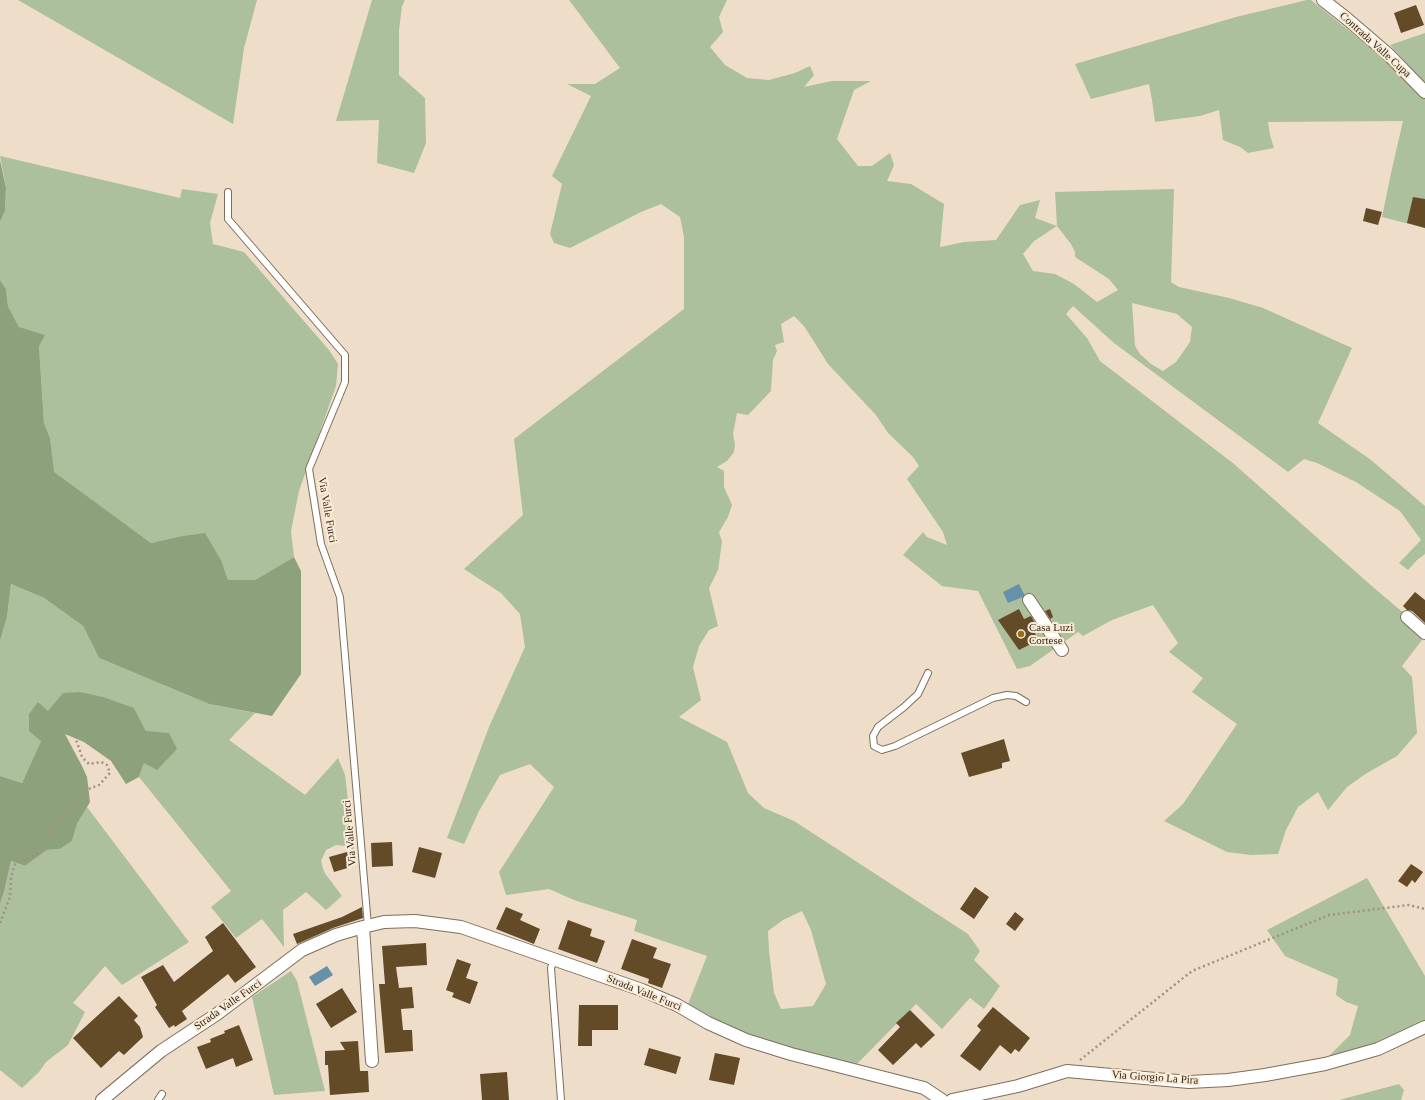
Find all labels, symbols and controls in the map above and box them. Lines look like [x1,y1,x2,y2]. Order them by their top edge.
street label: Contrada Valle Cupa [1337,9,1413,81]
street label: Via Valle Furci [315,476,339,544]
place label: Casa Luzi Cortese [1029,621,1073,647]
marker: Casa Luzi Cortese [1016,629,1026,639]
street label: Via Valle Furci [341,799,359,867]
street label: Strada Valle Furci [605,972,683,1014]
street label: Strada Valle Furci [192,977,264,1033]
street label: Via Giorgio La Pira [1111,1068,1199,1088]

